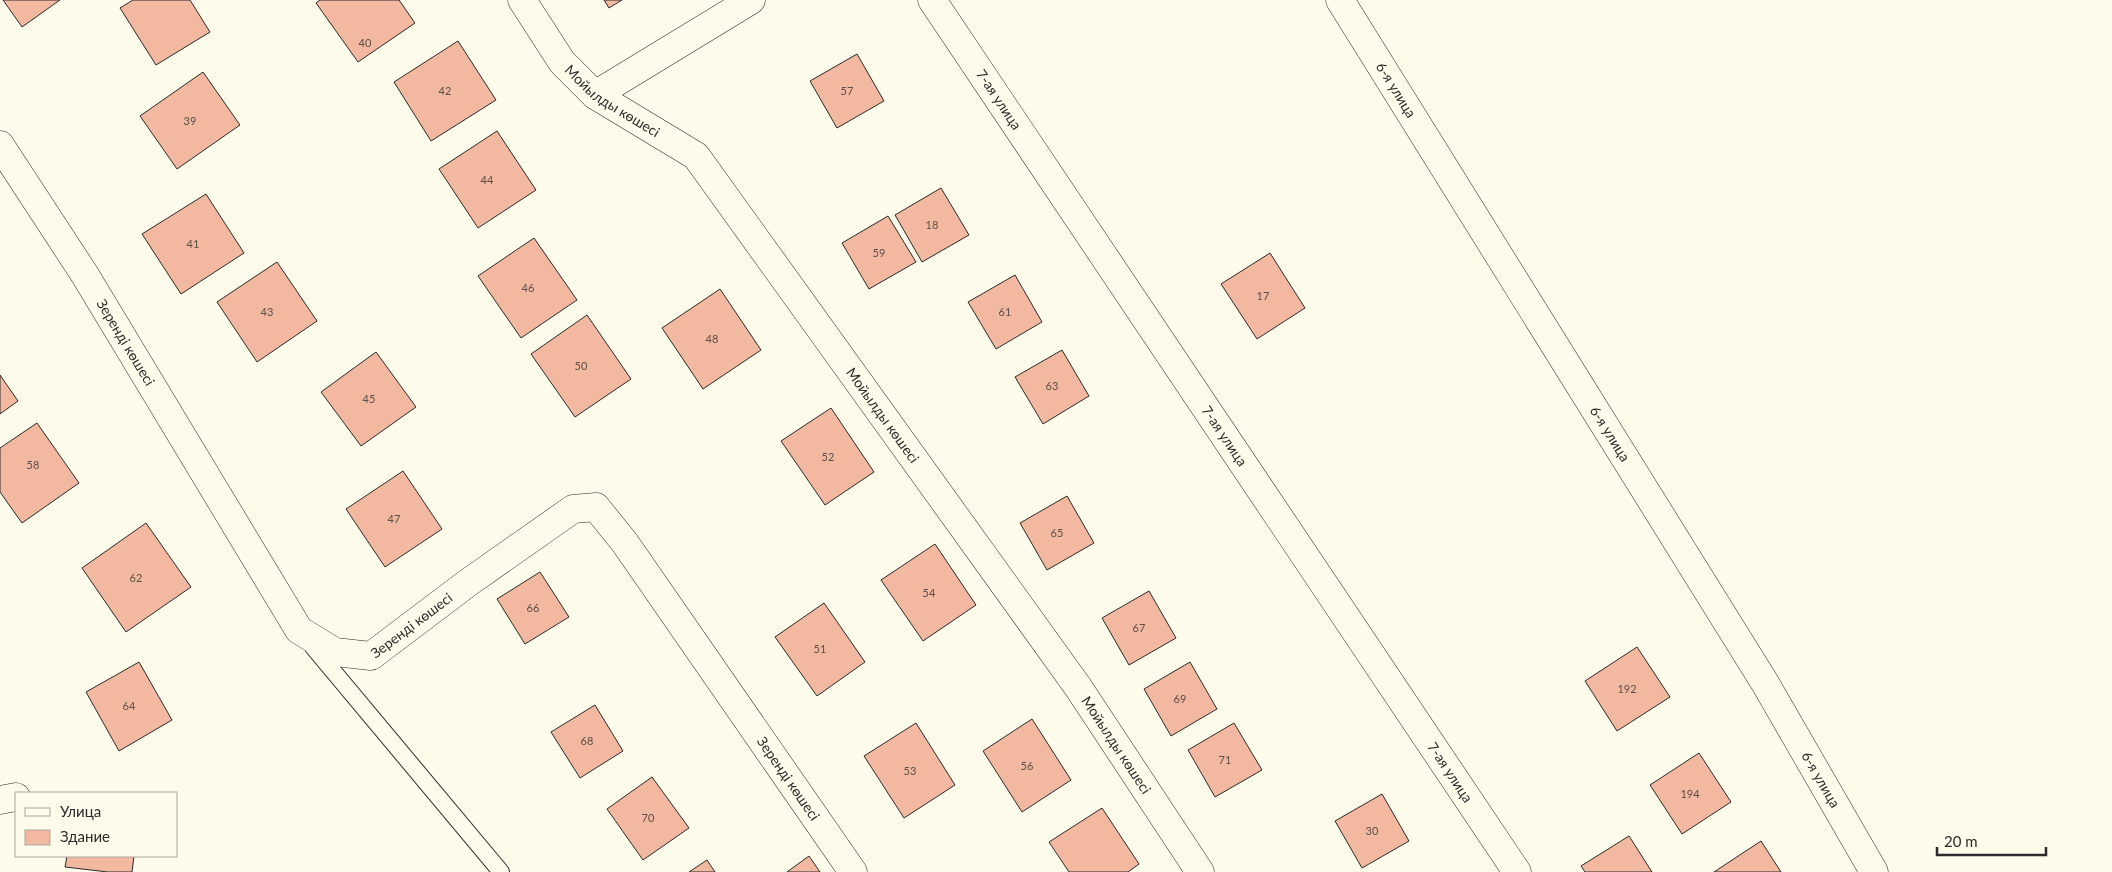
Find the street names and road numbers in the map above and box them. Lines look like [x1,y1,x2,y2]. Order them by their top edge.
street label: 6-я улица [1373,59,1420,121]
street label: Мойылды көшесі [562,61,663,140]
street label: 7-ая улица [973,66,1026,133]
street label: Зеренді көшесі [93,296,159,388]
street label: Мойылды көшесі [843,364,923,466]
street label: 7-ая улица [1199,402,1251,469]
street label: 6-я улица [1587,403,1634,464]
street label: Зеренді көшесі [367,589,455,661]
street label: Мойылды көшесі [1078,693,1155,797]
street label: Зеренді көшесі [754,733,824,823]
street label: 7-ая улица [1424,739,1477,805]
street label: 6-я улица [1798,748,1844,811]

